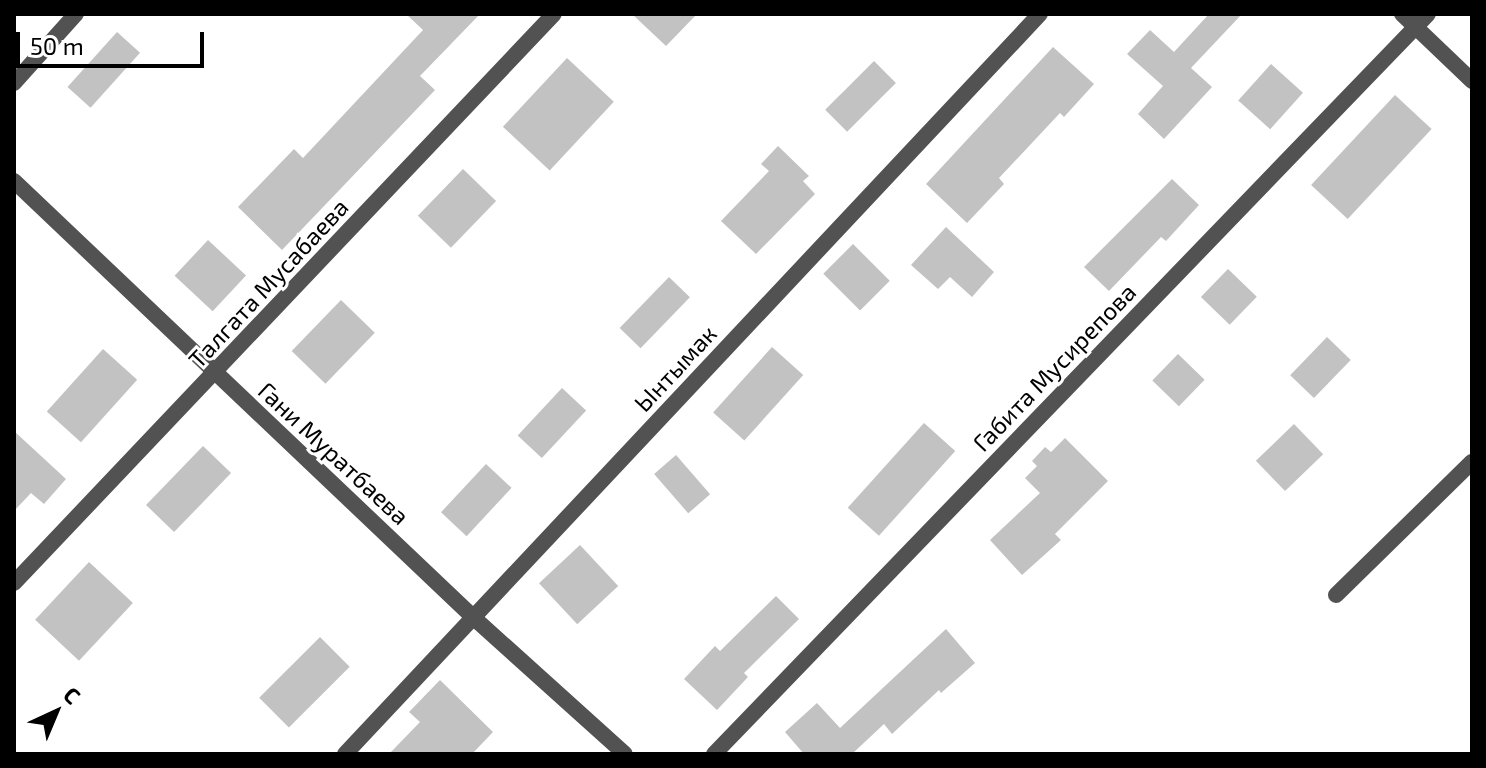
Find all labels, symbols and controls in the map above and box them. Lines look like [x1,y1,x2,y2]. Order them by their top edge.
scale bar [20,16,208,66]
text: 50 m [30,31,84,60]
street label: Талгата Мусабаева [182,192,354,374]
street label: Габита Мусирепова [967,277,1141,457]
street label: Ынтымак [628,319,722,417]
street label: Гани Муратбаева [253,376,415,530]
north arrow [16,672,96,752]
text: С [59,681,86,709]

